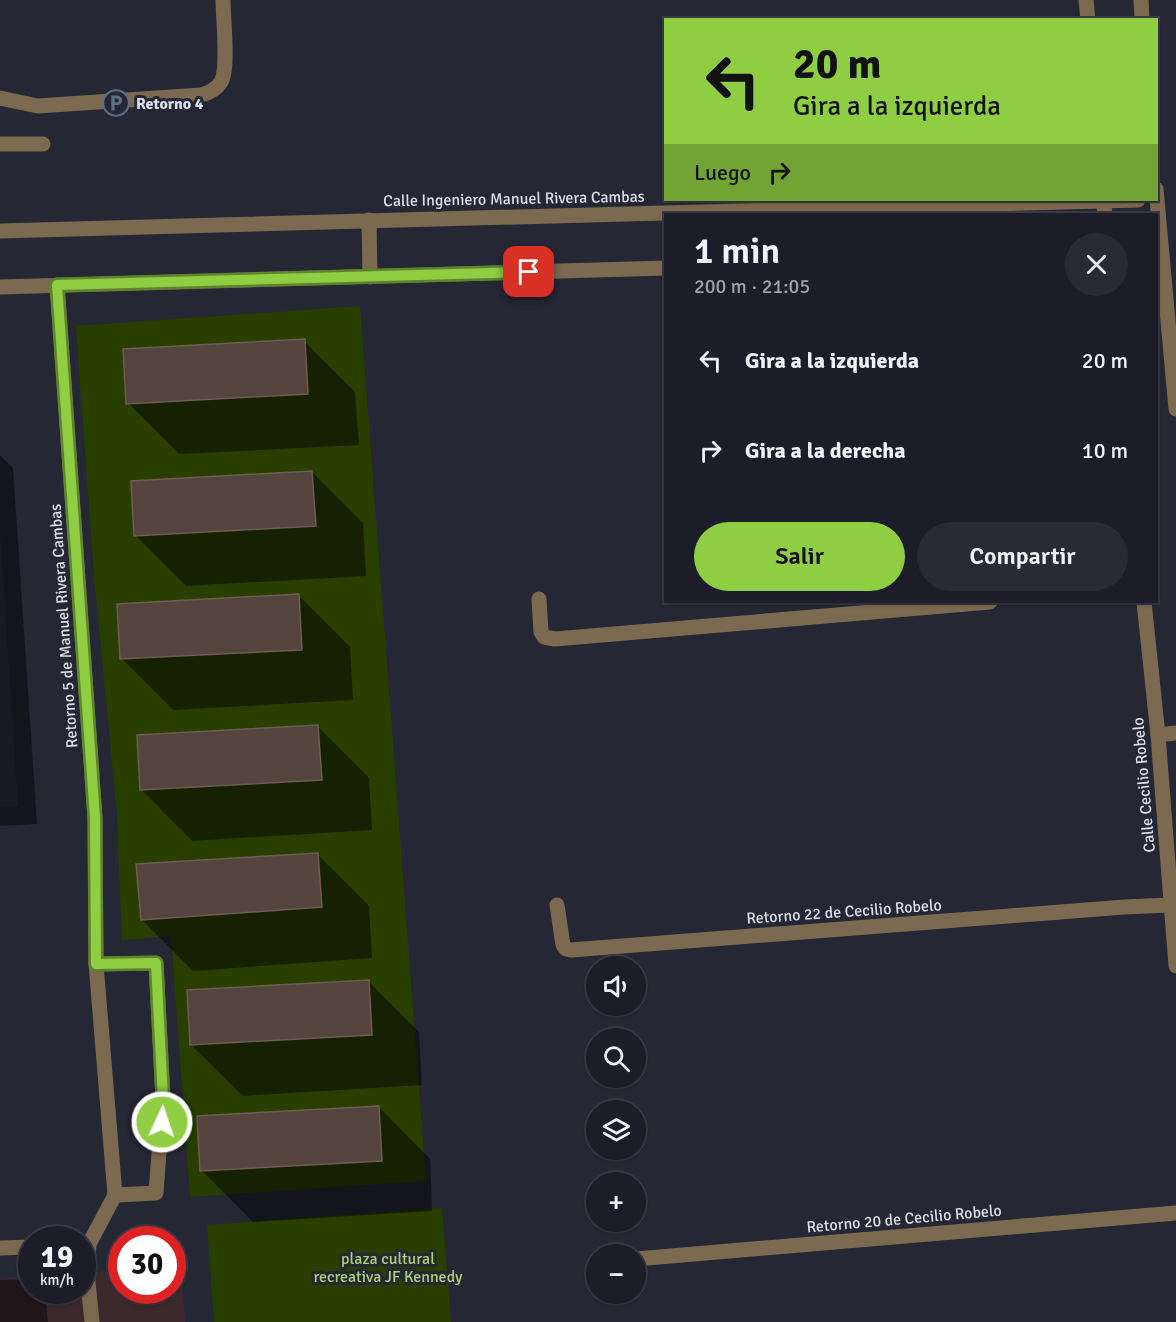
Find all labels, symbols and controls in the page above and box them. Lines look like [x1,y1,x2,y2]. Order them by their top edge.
text: 20 m [793,39,882,90]
icon: left [694,42,772,120]
parking icon: Retorno 4 [101,88,131,118]
text: Gira a la izquierda [793,90,1001,123]
place label: Retorno 4 [136,94,204,114]
icon: right [763,156,796,189]
text: Luego [694,159,751,186]
street label: Calle Ingeniero Manuel Rivera Cambas [383,187,645,211]
text: 1 min [694,229,780,274]
button: close [1065,233,1128,296]
pin [503,246,554,297]
icon: arrive [512,255,545,288]
text: 200 m · 21:05 [694,274,810,299]
icon: left [694,344,727,377]
text: Gira a la izquierda [745,347,919,374]
text: 20 m [1082,347,1128,374]
icon: right [694,434,727,467]
text: Gira a la derecha [745,437,906,464]
text: 10 m [1082,437,1128,464]
street label: Retorno 5 de Manuel Rivera Cambas [45,503,83,749]
button: Salir [694,522,905,591]
button: Compartir [917,522,1128,591]
street label: Calle Cecilio Robelo [1128,716,1160,853]
street label: Retorno 22 de Cecilio Robelo [746,895,942,929]
map controls [586,956,646,1304]
button: sound [586,956,646,1016]
button: search [586,1028,646,1088]
position arrow [130,1090,194,1154]
button: layers [586,1100,646,1160]
button: + [586,1172,646,1232]
street label: Retorno 20 de Cecilio Robelo [806,1200,1003,1237]
speed limit sign: 30 [108,1226,186,1304]
text: 19 [41,1239,73,1276]
button: − [586,1244,646,1304]
park label: plaza cultural recreativa JF Kennedy [313,1249,463,1287]
text: km/h [40,1271,74,1289]

